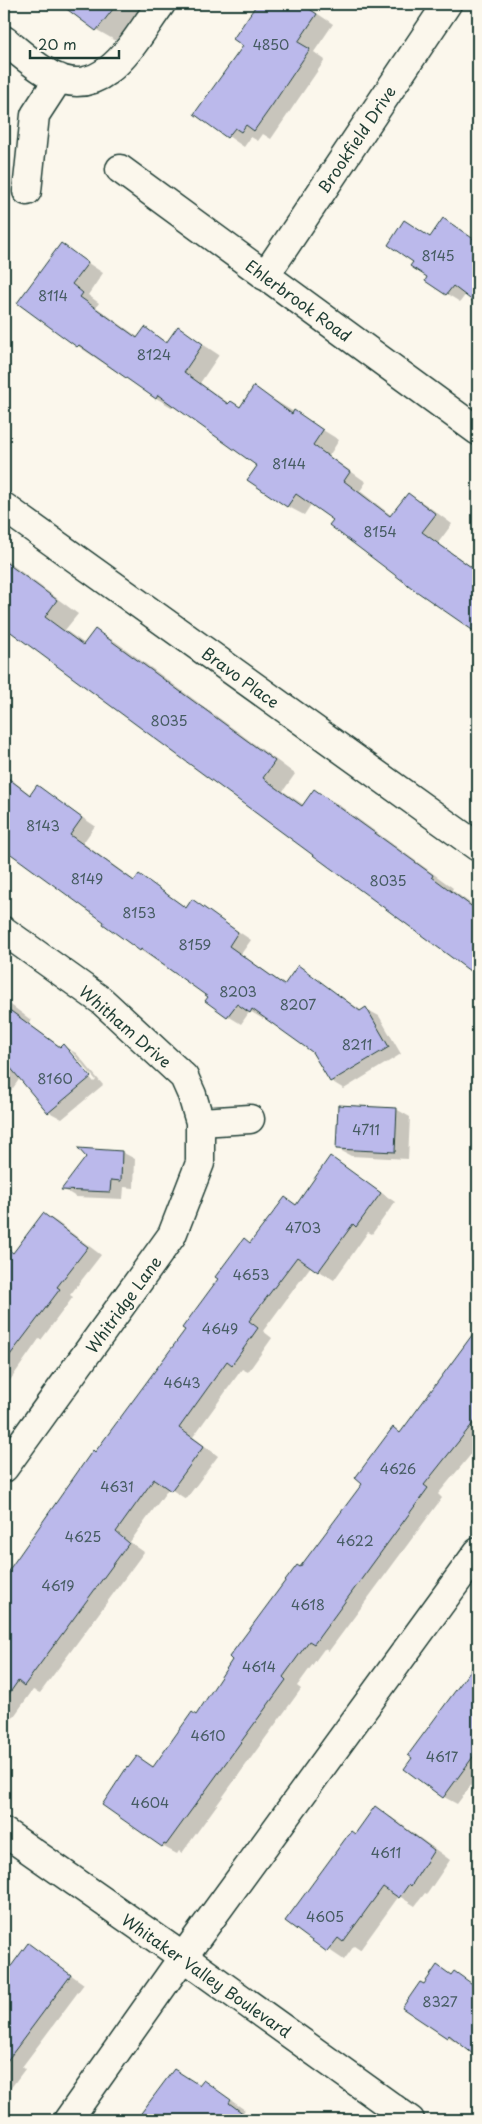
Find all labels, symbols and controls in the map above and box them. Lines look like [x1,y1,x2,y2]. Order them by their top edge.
scale bar [30,28,119,60]
text: 20 m [38,32,77,55]
house number: 4850 [253,34,289,55]
street label: Brookfield Drive [311,80,401,198]
house number: 8145 [421,245,455,266]
street label: Ehlerbrook Road [241,253,357,347]
house number: 8114 [38,285,68,306]
house number: 8124 [137,344,171,365]
house number: 8144 [272,453,306,474]
house number: 8154 [363,521,397,542]
street label: Bravo Place [197,641,285,713]
house number: 8035 [150,710,188,731]
house number: 8143 [26,815,60,836]
house number: 8149 [71,868,103,889]
house number: 8035 [369,870,407,891]
house number: 8153 [122,902,156,923]
house number: 8159 [179,934,212,955]
street label: Whitham Drive [75,979,177,1073]
house number: 8203 [219,981,257,1002]
house number: 8207 [280,994,316,1015]
house number: 8211 [342,1034,372,1055]
house number: 8160 [37,1068,73,1089]
house number: 4711 [352,1119,380,1140]
house number: 4703 [285,1217,321,1238]
street label: Whitridge Lane [79,1250,167,1358]
house number: 4653 [233,1264,269,1285]
house number: 4649 [202,1318,238,1339]
house number: 4643 [163,1372,201,1393]
house number: 4626 [380,1458,416,1479]
house number: 4631 [100,1476,134,1497]
house number: 4625 [65,1526,101,1547]
house number: 4622 [336,1530,374,1551]
house number: 4619 [41,1575,75,1596]
house number: 4618 [291,1594,325,1615]
house number: 4614 [242,1656,276,1677]
house number: 4610 [190,1725,226,1746]
house number: 4617 [426,1746,459,1767]
house number: 4604 [131,1792,169,1813]
house number: 4611 [371,1842,401,1863]
house number: 4605 [306,1906,344,1927]
street label: Whitaker Valley Boulevard [117,1907,297,2043]
house number: 8327 [422,1991,458,2012]

